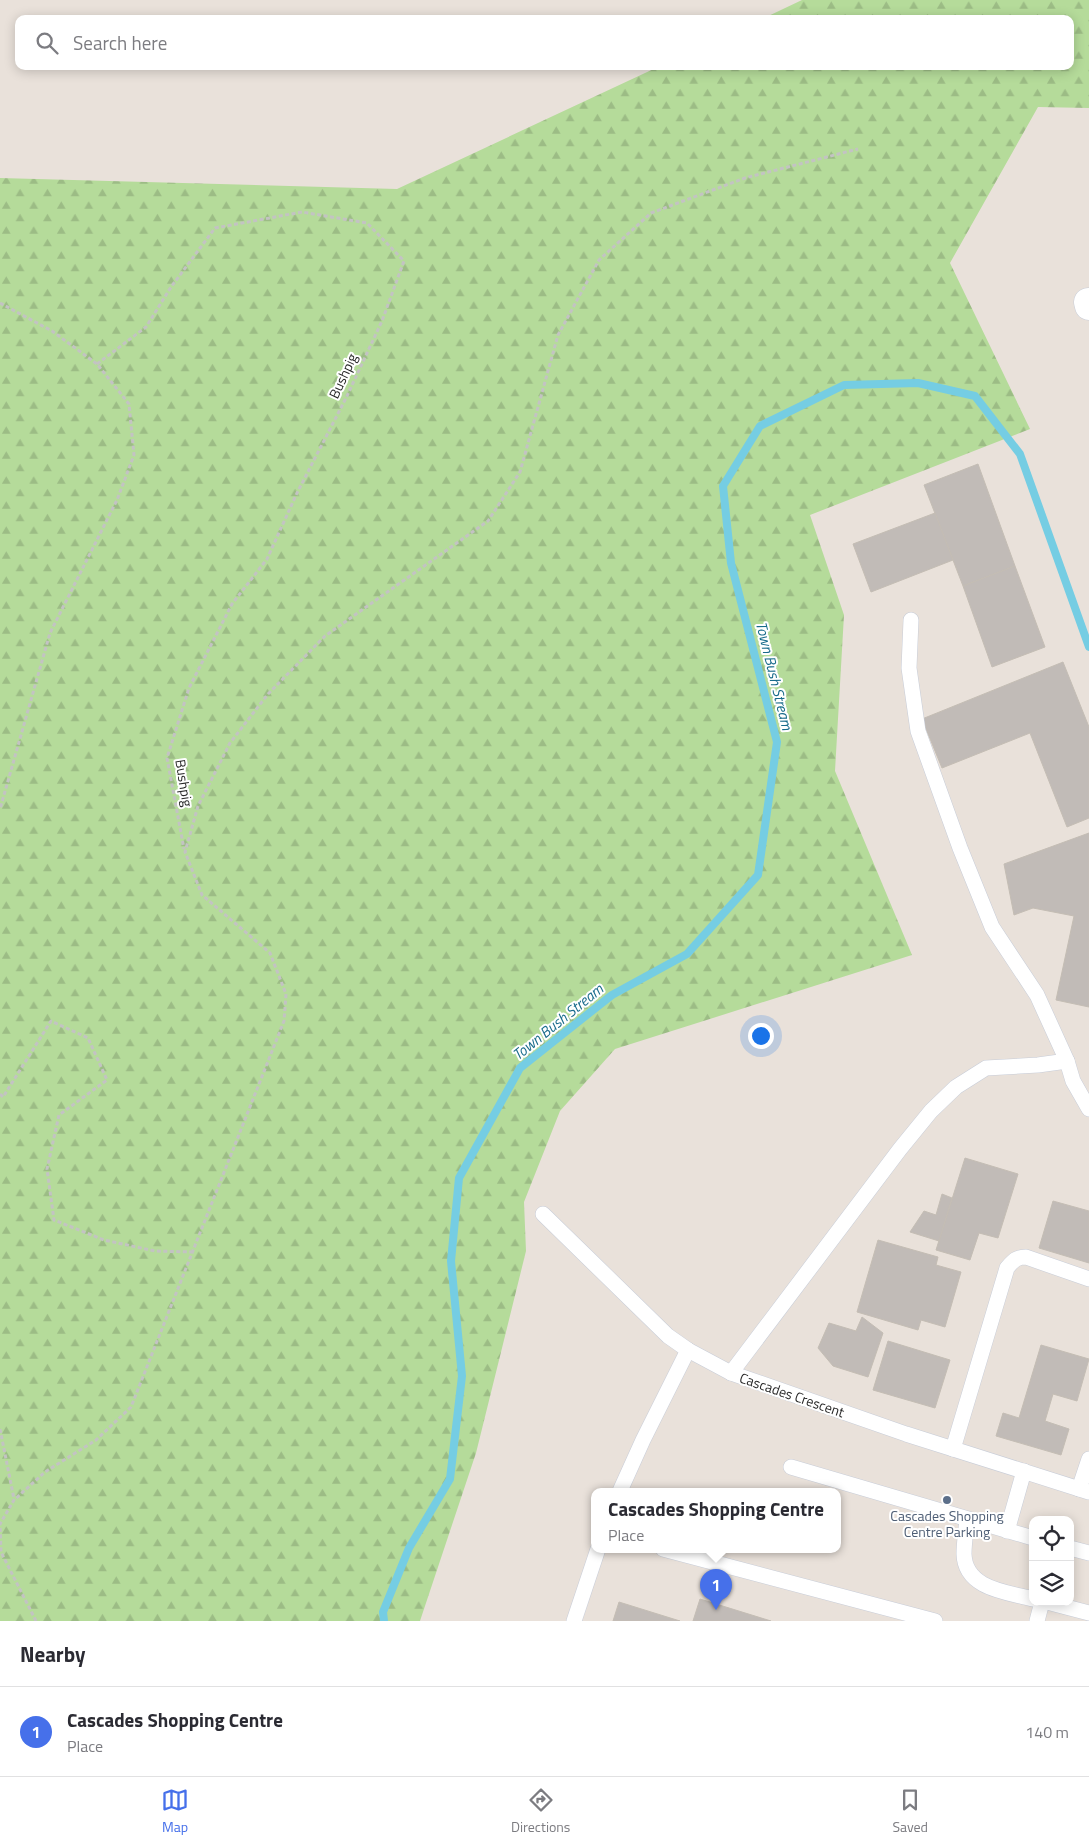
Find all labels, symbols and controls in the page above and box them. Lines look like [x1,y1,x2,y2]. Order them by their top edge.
search box [15,15,1074,70]
text: Search here [73,28,167,57]
icon: search [33,29,61,57]
street label: Bushpig [323,350,362,402]
water label: Town Bush Stream [750,619,799,733]
street label: Bushpig [170,758,199,808]
water label: Town Bush Stream [507,978,608,1065]
your location [748,1023,774,1049]
street label: Cascades Crescent [737,1367,847,1422]
popup [591,1488,841,1553]
text: Cascades Shopping Centre [608,1494,824,1523]
marker: Cascades Shopping Centre Parking [941,1494,953,1506]
place label: Cascades Shopping Centre Parking [890,1505,1004,1542]
map controls [1029,1516,1074,1606]
button: locate [1029,1516,1074,1561]
text: Place [608,1523,644,1547]
button: layers [1029,1561,1074,1606]
pin: 1 [700,1569,732,1610]
text: Nearby [20,1638,85,1670]
text: Cascades Shopping Centre [67,1705,283,1734]
text: 1 [32,1720,40,1744]
text: 140 m [1025,1720,1069,1744]
text: Place [67,1734,103,1758]
tab: Map [161,1786,189,1837]
tab: Directions [511,1786,570,1837]
tab: Saved [892,1786,928,1837]

